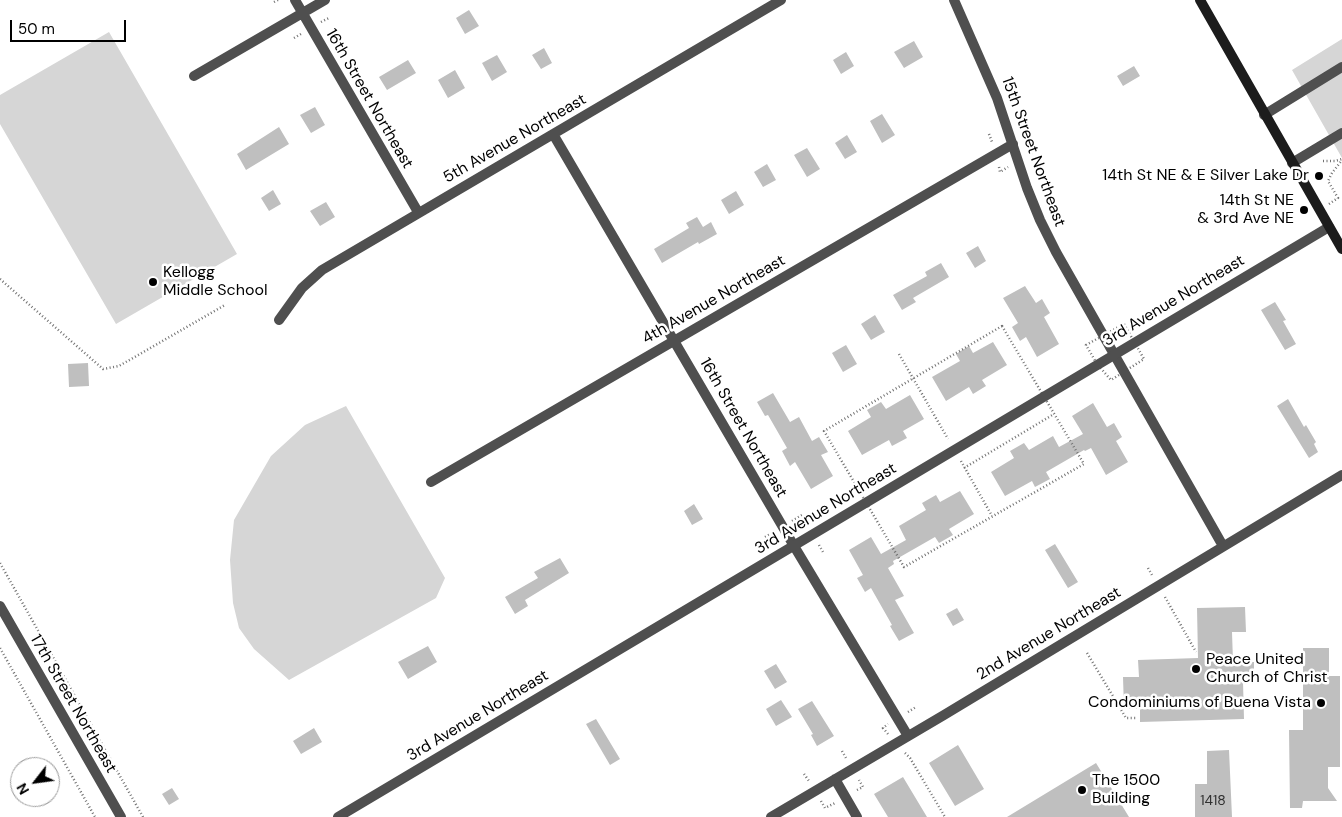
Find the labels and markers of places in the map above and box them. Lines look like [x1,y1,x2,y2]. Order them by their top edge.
place label: 14th St NE & E Silver Lake Dr [1102,166,1309,186]
marker: 14th St NE & E Silver Lake Dr [1313,170,1325,182]
place label: 14th St NE & 3rd Ave NE [1197,191,1294,229]
marker: 14th St NE & 3rd Ave NE [1298,204,1310,216]
place label: Kellogg Middle School [163,263,267,301]
marker: Kellogg Middle School [147,276,159,288]
place label: Peace United Church of Christ [1206,650,1328,688]
marker: Peace United Church of Christ [1190,663,1202,675]
place label: Condominiums of Buena Vista [1088,693,1311,713]
marker: Condominiums of Buena Vista [1315,697,1327,709]
place label: The 1500 Building [1092,771,1160,809]
marker: The 1500 Building [1076,784,1088,796]

